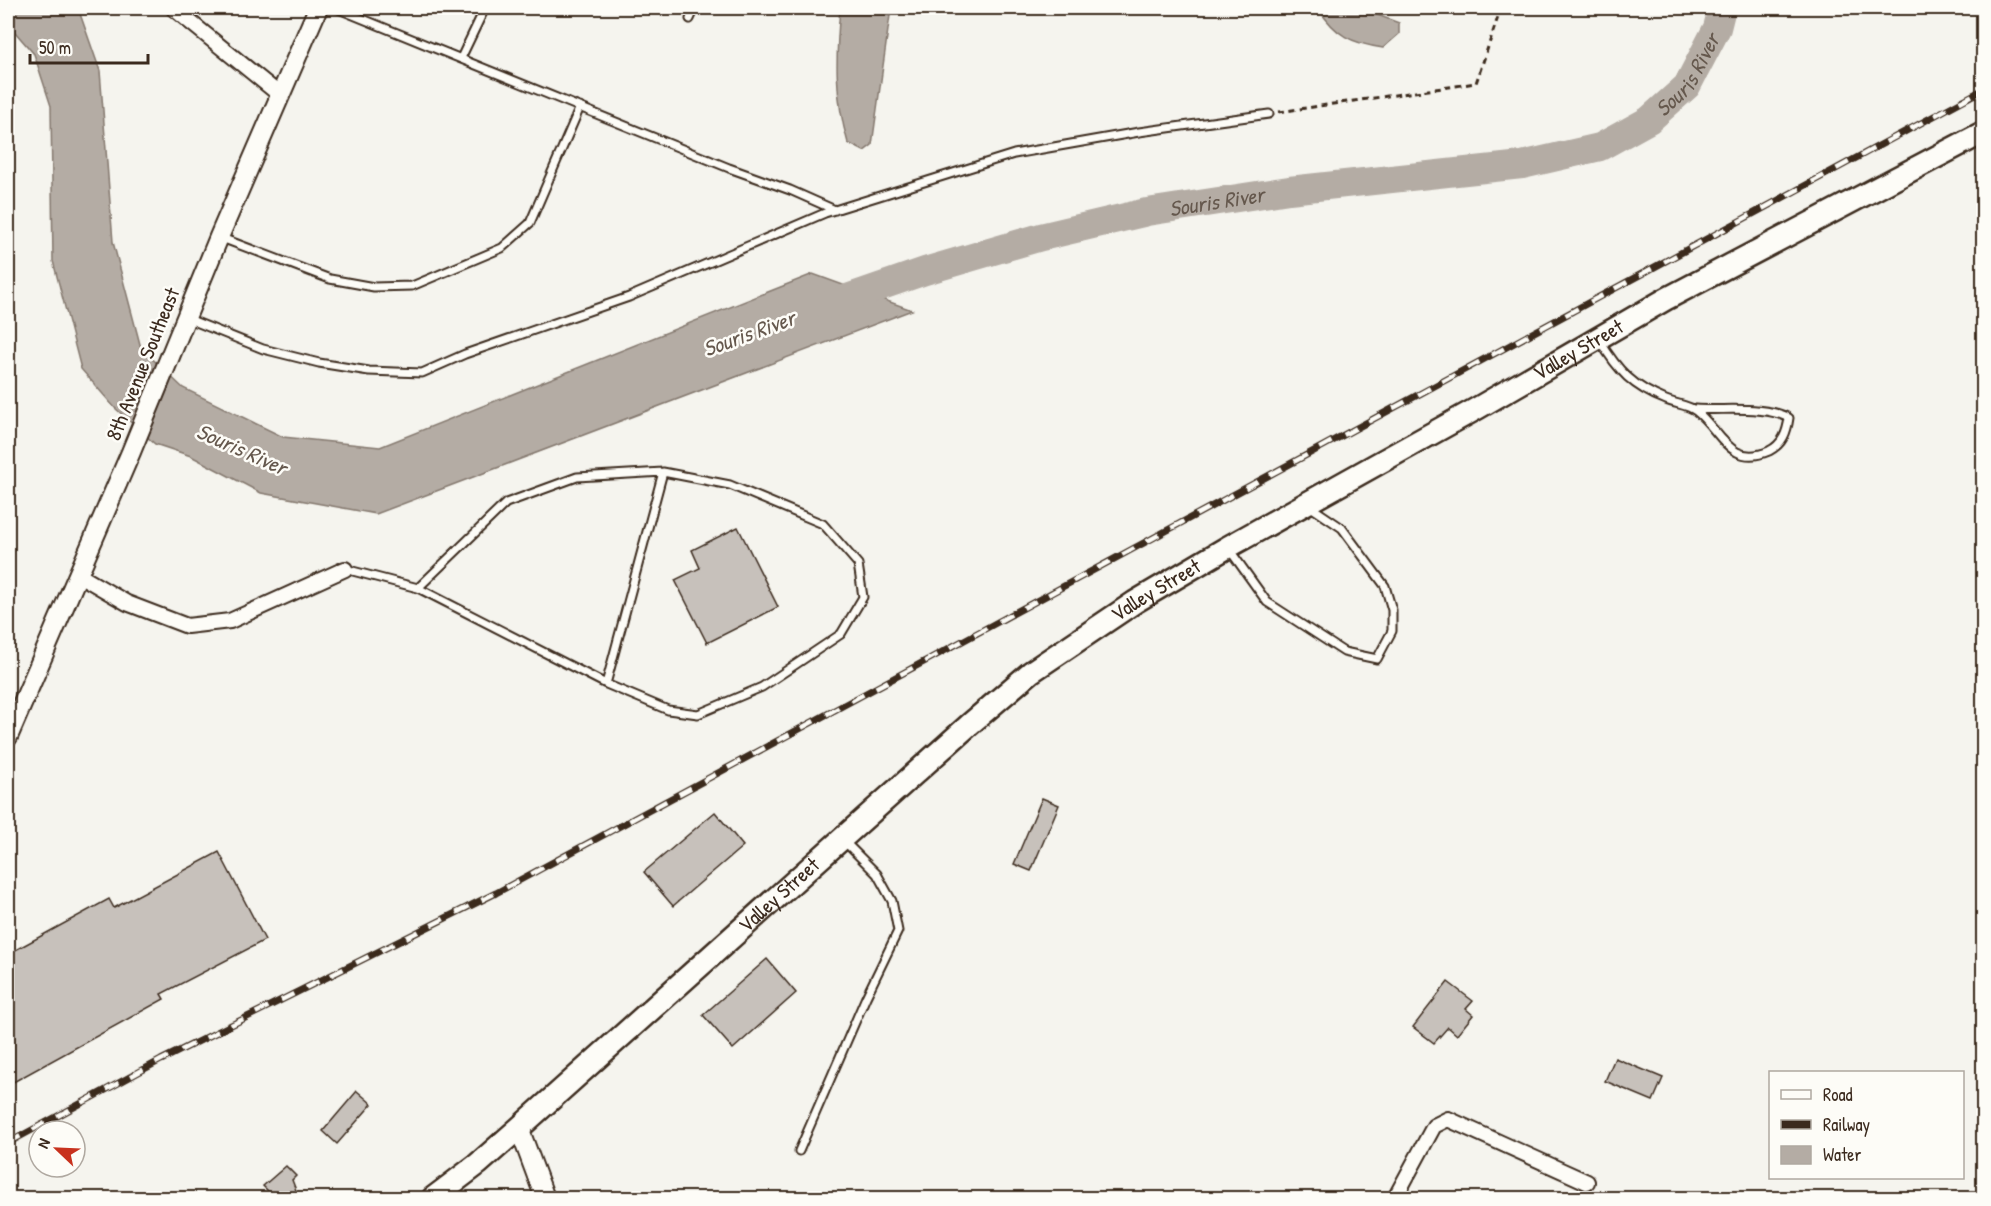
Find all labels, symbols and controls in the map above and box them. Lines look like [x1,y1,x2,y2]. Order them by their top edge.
water label: Souris River [1648,26,1728,123]
scale bar [30,27,148,65]
text: 50 m [39,35,71,60]
water label: Souris River [1167,179,1269,223]
street label: 8th Avenue Southeast [99,282,187,445]
water label: Souris River [699,302,801,363]
street label: Valley Street [1527,311,1629,387]
water label: Souris River [192,416,294,483]
street label: Valley Street [1105,551,1207,628]
street label: Valley Street [732,850,826,939]
legend [1769,1071,1964,1179]
text: Road [1823,1082,1853,1107]
text: Railway [1823,1112,1870,1137]
north arrow [27,1119,87,1179]
text: N [31,1134,55,1151]
text: Water [1823,1142,1861,1167]

